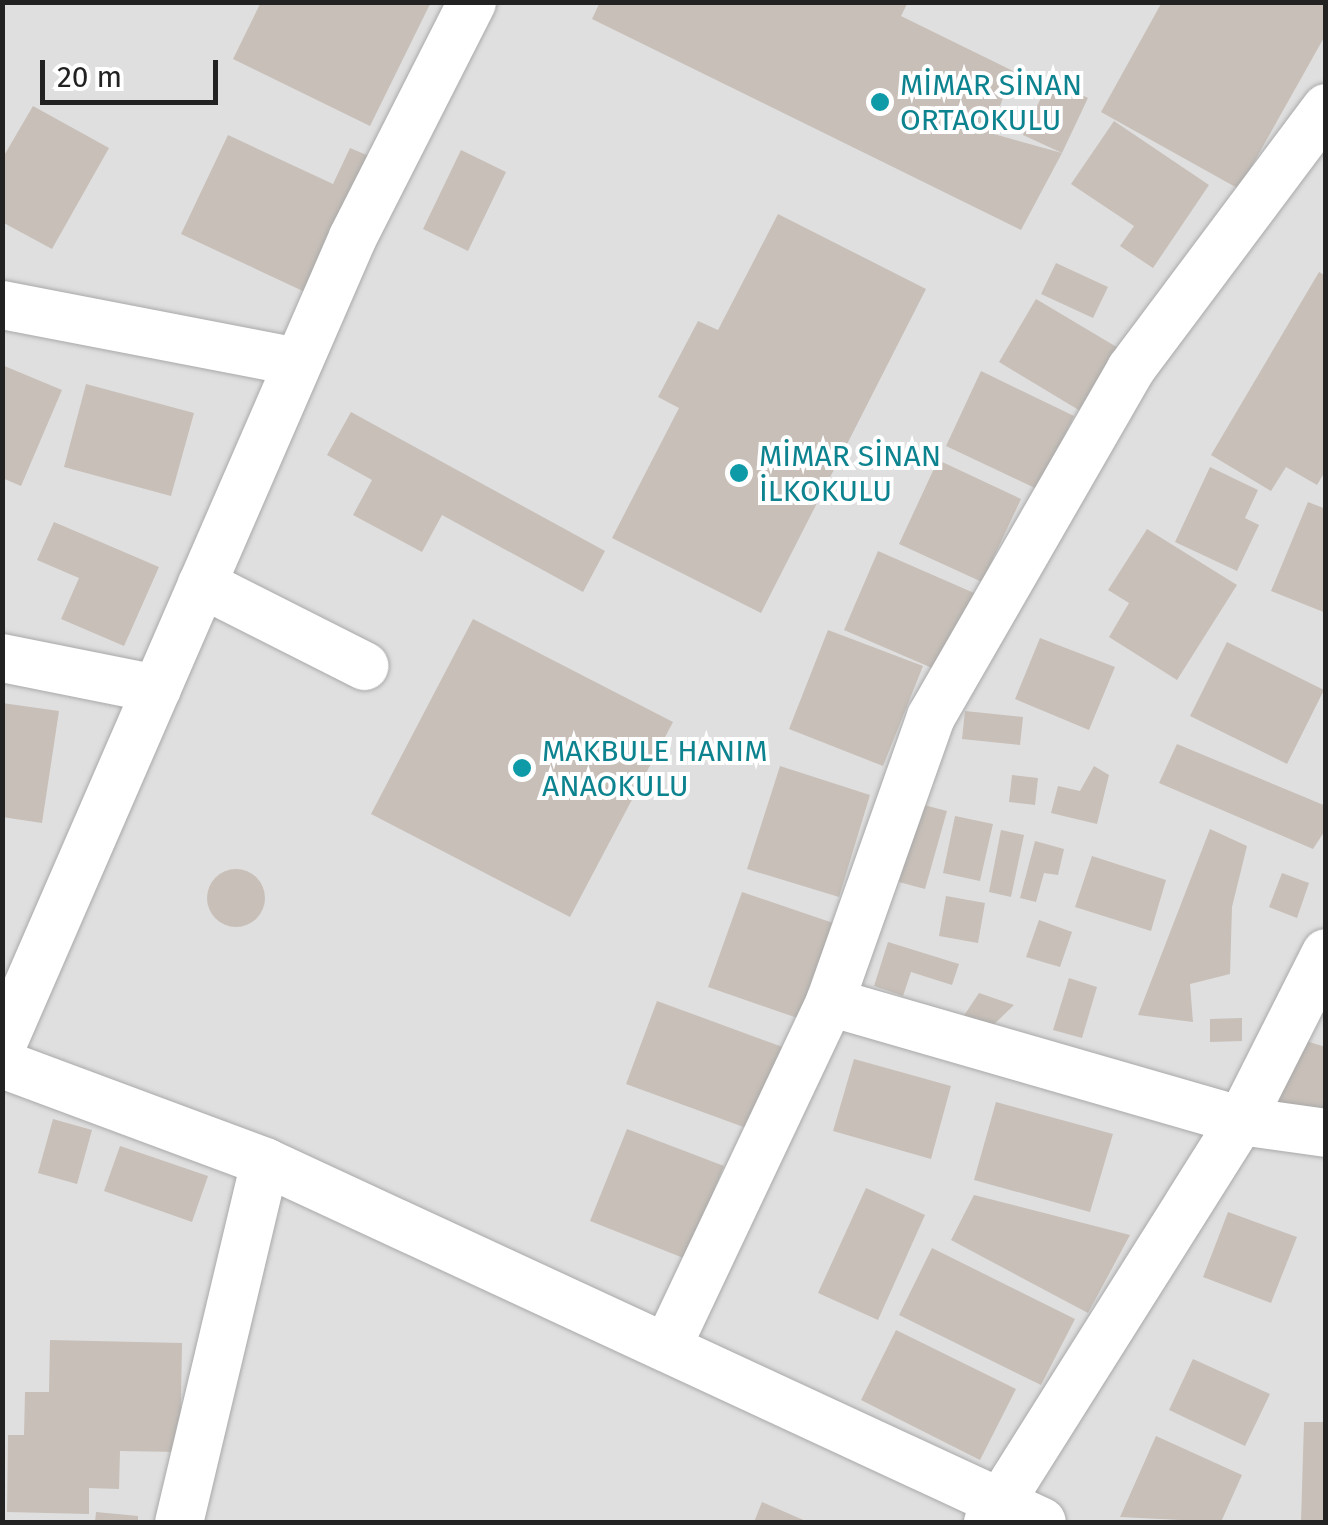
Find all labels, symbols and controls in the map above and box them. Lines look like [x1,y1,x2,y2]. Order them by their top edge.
scale bar [45,40,222,102]
text: 20 m [57,59,122,95]
place label: MİMAR SİNAN ORTAOKULU [900,67,1082,138]
marker: MİMAR SİNAN ORTAOKULU [869,91,891,113]
place label: MİMAR SİNAN İLKOKULU [759,438,941,508]
marker: MİMAR SİNAN İLKOKULU [728,462,750,484]
place label: MAKBULE HANIM ANAOKULU [542,733,768,804]
marker: MAKBULE HANIM ANAOKULU [511,757,533,779]

